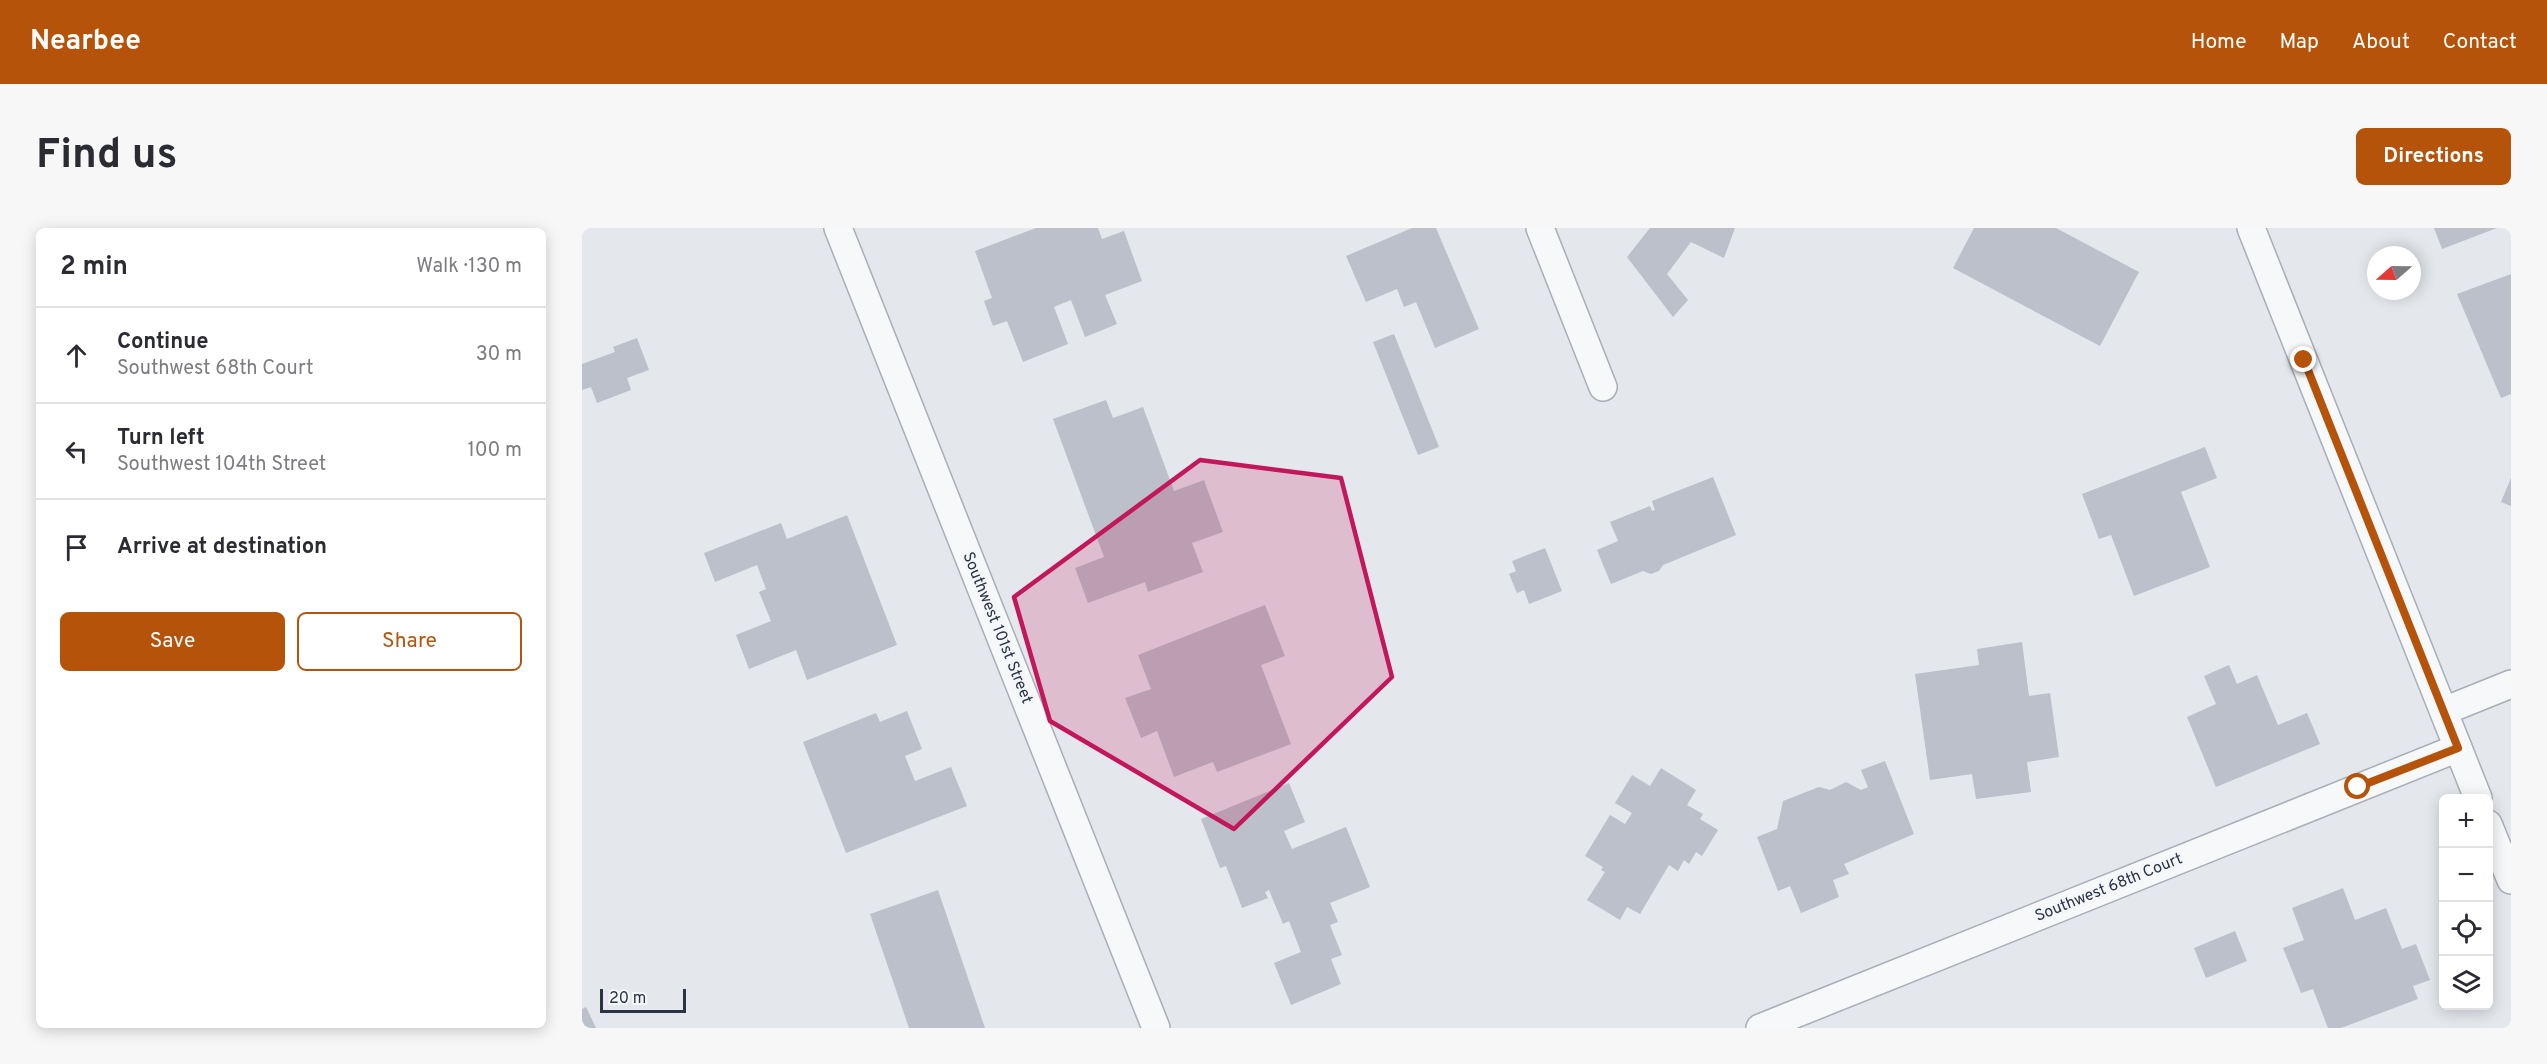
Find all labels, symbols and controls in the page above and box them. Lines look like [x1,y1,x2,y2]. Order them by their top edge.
text: Nearbee [30,24,141,60]
text: Home [2191,29,2247,56]
text: Map [2280,29,2319,56]
text: About [2352,29,2410,56]
text: Contact [2443,29,2517,56]
button: Directions [2356,128,2511,185]
text: Find us [36,130,177,183]
north arrow [2367,246,2421,300]
text: 2 min [60,251,128,284]
text: Walk · 130 m [416,254,522,280]
text: Continue [117,329,208,356]
icon: ahead [60,339,93,372]
text: 30 m [476,342,522,368]
route end [2290,346,2316,372]
text: Southwest 68th Court [117,356,314,382]
text: Turn left [117,425,205,452]
icon: left [60,435,93,468]
text: 100 m [467,438,522,464]
text: Southwest 104th Street [117,452,326,478]
icon: arrive [60,531,93,564]
text: Arrive at destination [117,534,327,561]
street label: Southwest 101st Street [957,549,1037,707]
button: Save [60,612,285,671]
button: Share [297,612,522,671]
route start [2344,773,2370,799]
map controls [2439,794,2493,1010]
button: + [2439,794,2493,848]
button: − [2439,848,2493,902]
street label: Southwest 68th Court [2032,849,2186,927]
button: locate [2439,902,2493,956]
button: layers [2439,956,2493,1010]
scale bar [600,986,686,1014]
text: 20 m [609,989,646,1009]

